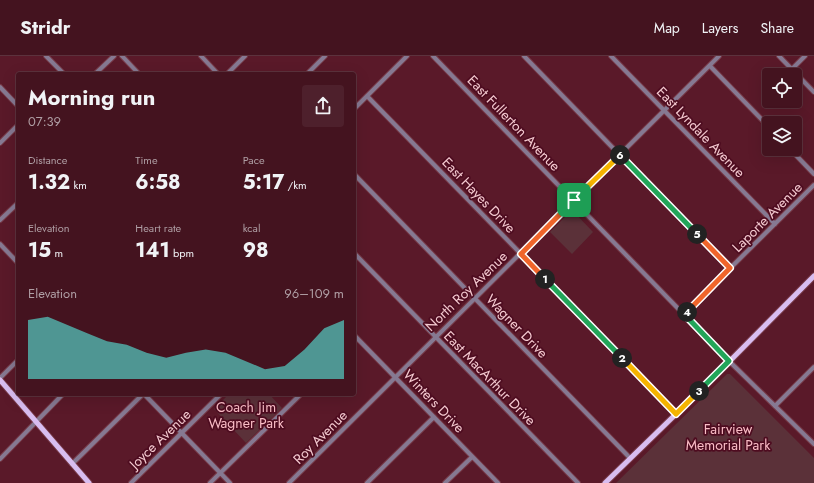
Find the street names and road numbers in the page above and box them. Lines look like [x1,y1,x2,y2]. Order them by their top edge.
street label: East Fullerton Avenue [463,71,565,175]
street label: East Lyndale Avenue [652,82,750,182]
street label: East Hayes Drive [438,153,520,237]
street label: Laporte Avenue [727,177,807,257]
street label: North Roy Avenue [420,246,512,336]
street label: Wagner Drive [481,290,553,362]
street label: East MacArthur Drive [440,326,540,430]
street label: Winters Drive [399,365,469,437]
street label: Joyce Avenue [123,405,195,475]
street label: Roy Avenue [288,405,352,469]

